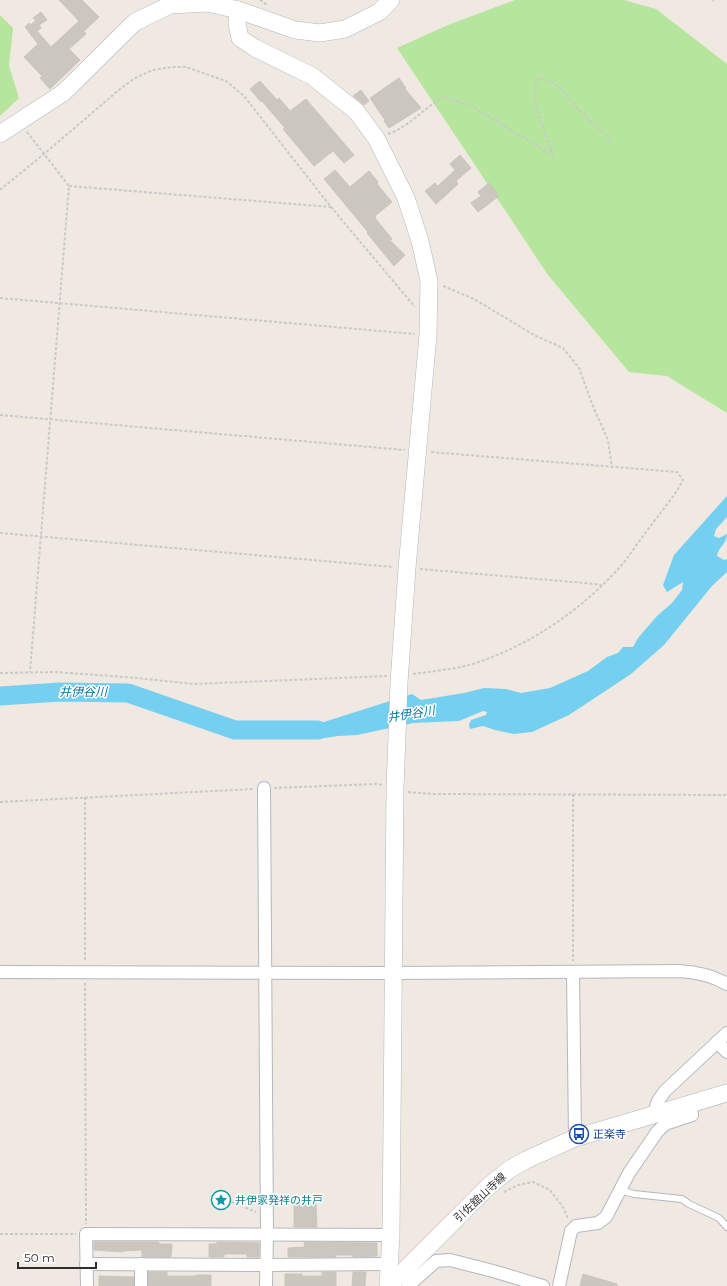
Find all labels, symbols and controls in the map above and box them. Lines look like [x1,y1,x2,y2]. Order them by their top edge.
water label: 井伊谷川 [59,684,109,699]
water label: 井伊谷川 [386,702,438,725]
bus stop icon: 正楽寺 [568,1123,590,1145]
place label: 正楽寺 [593,1127,626,1141]
street label: 引佐舘山寺線 [451,1169,509,1225]
place icon: 井伊家発祥の井戸 [210,1189,232,1211]
place label: 井伊家発祥の井戸 [235,1193,323,1207]
scale bar [18,1244,96,1270]
text: 50 m [24,1250,55,1265]

